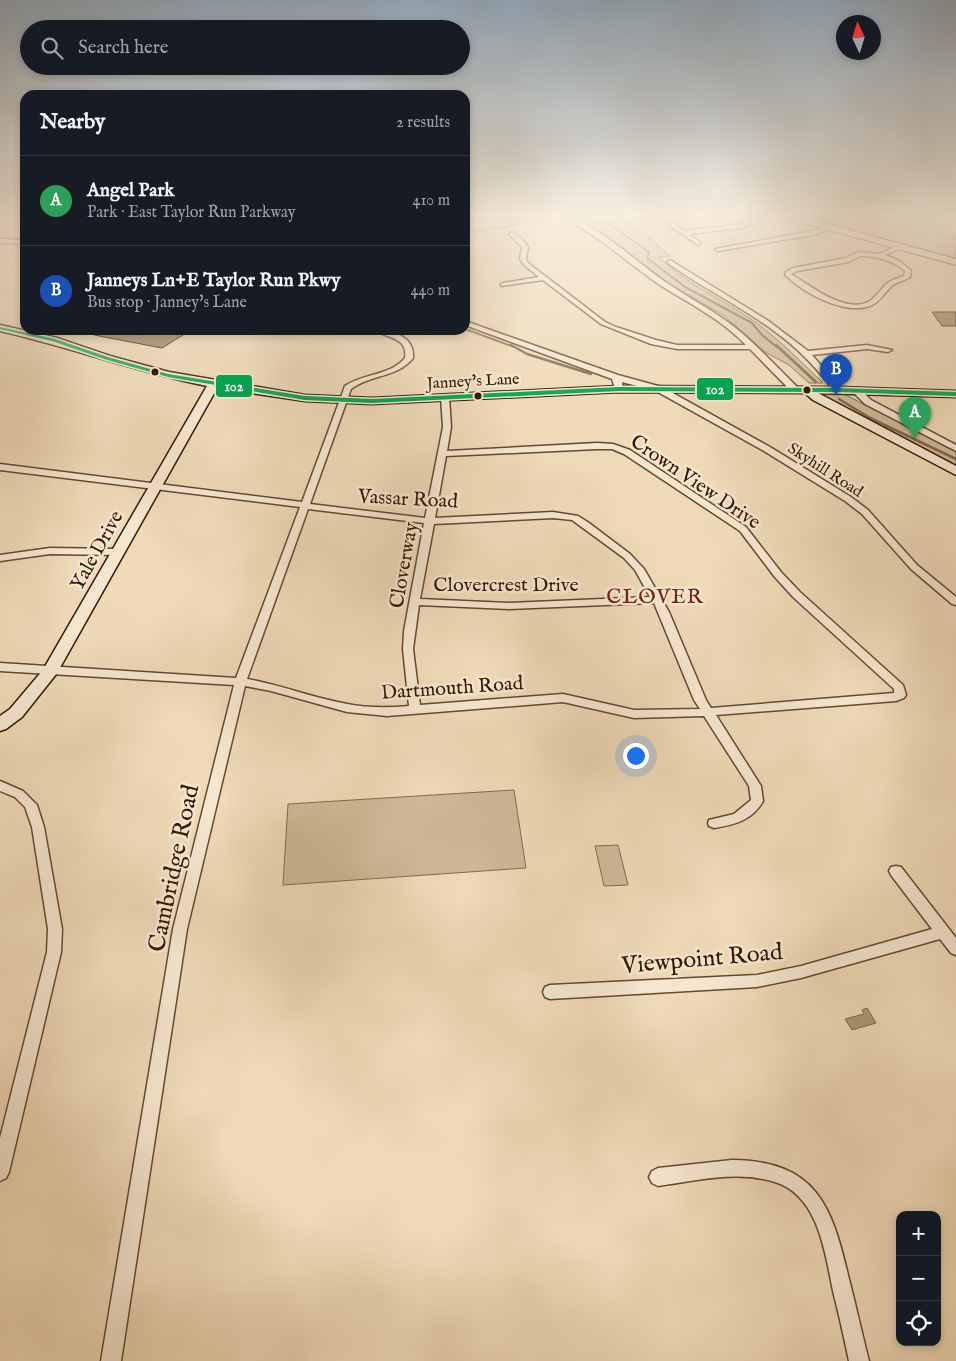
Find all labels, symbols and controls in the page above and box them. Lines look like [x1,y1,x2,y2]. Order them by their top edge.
north arrow [836,15,881,60]
search box [20,20,470,75]
icon: search [38,34,66,62]
text: Search here [78,36,169,60]
text: Nearby [40,109,105,136]
text: 2 results [396,113,450,133]
text: Angel Park [87,179,175,203]
text: A [51,191,61,211]
text: 410 m [413,191,450,211]
text: Park · East Taylor Run Parkway [87,203,296,223]
text: Janneys Ln+E Taylor Run Pkwy [87,269,341,293]
text: B [51,281,61,301]
text: 440 m [411,281,450,301]
text: Bus stop · Janney's Lane [87,293,247,313]
pin: B [820,354,852,395]
unlabelled marker [150,367,160,377]
street label: Janney's Lane [424,370,520,395]
line badge: 102 [215,374,253,398]
line badge: 102 [696,377,734,401]
text: 102 [225,378,244,396]
text: 102 [706,381,725,399]
unlabelled marker [802,385,812,395]
unlabelled marker [473,391,483,401]
pin: A [899,397,931,438]
street label: Crown View Drive [625,429,765,535]
street label: Skyhill Road [784,439,867,503]
street label: Vassar Road [356,484,459,515]
street label: Yale Drive [65,507,129,595]
street label: Cloverway [385,520,424,610]
street label: Clovercrest Drive [433,573,579,598]
district label: CLOVER [606,584,704,611]
street label: Dartmouth Road [380,671,524,706]
your location [623,743,649,769]
street label: Cambridge Road [142,782,207,955]
street label: Viewpoint Road [619,937,784,982]
map controls [896,1211,941,1346]
button: + [896,1211,941,1256]
button: − [896,1256,941,1301]
button: locate [896,1301,941,1346]

